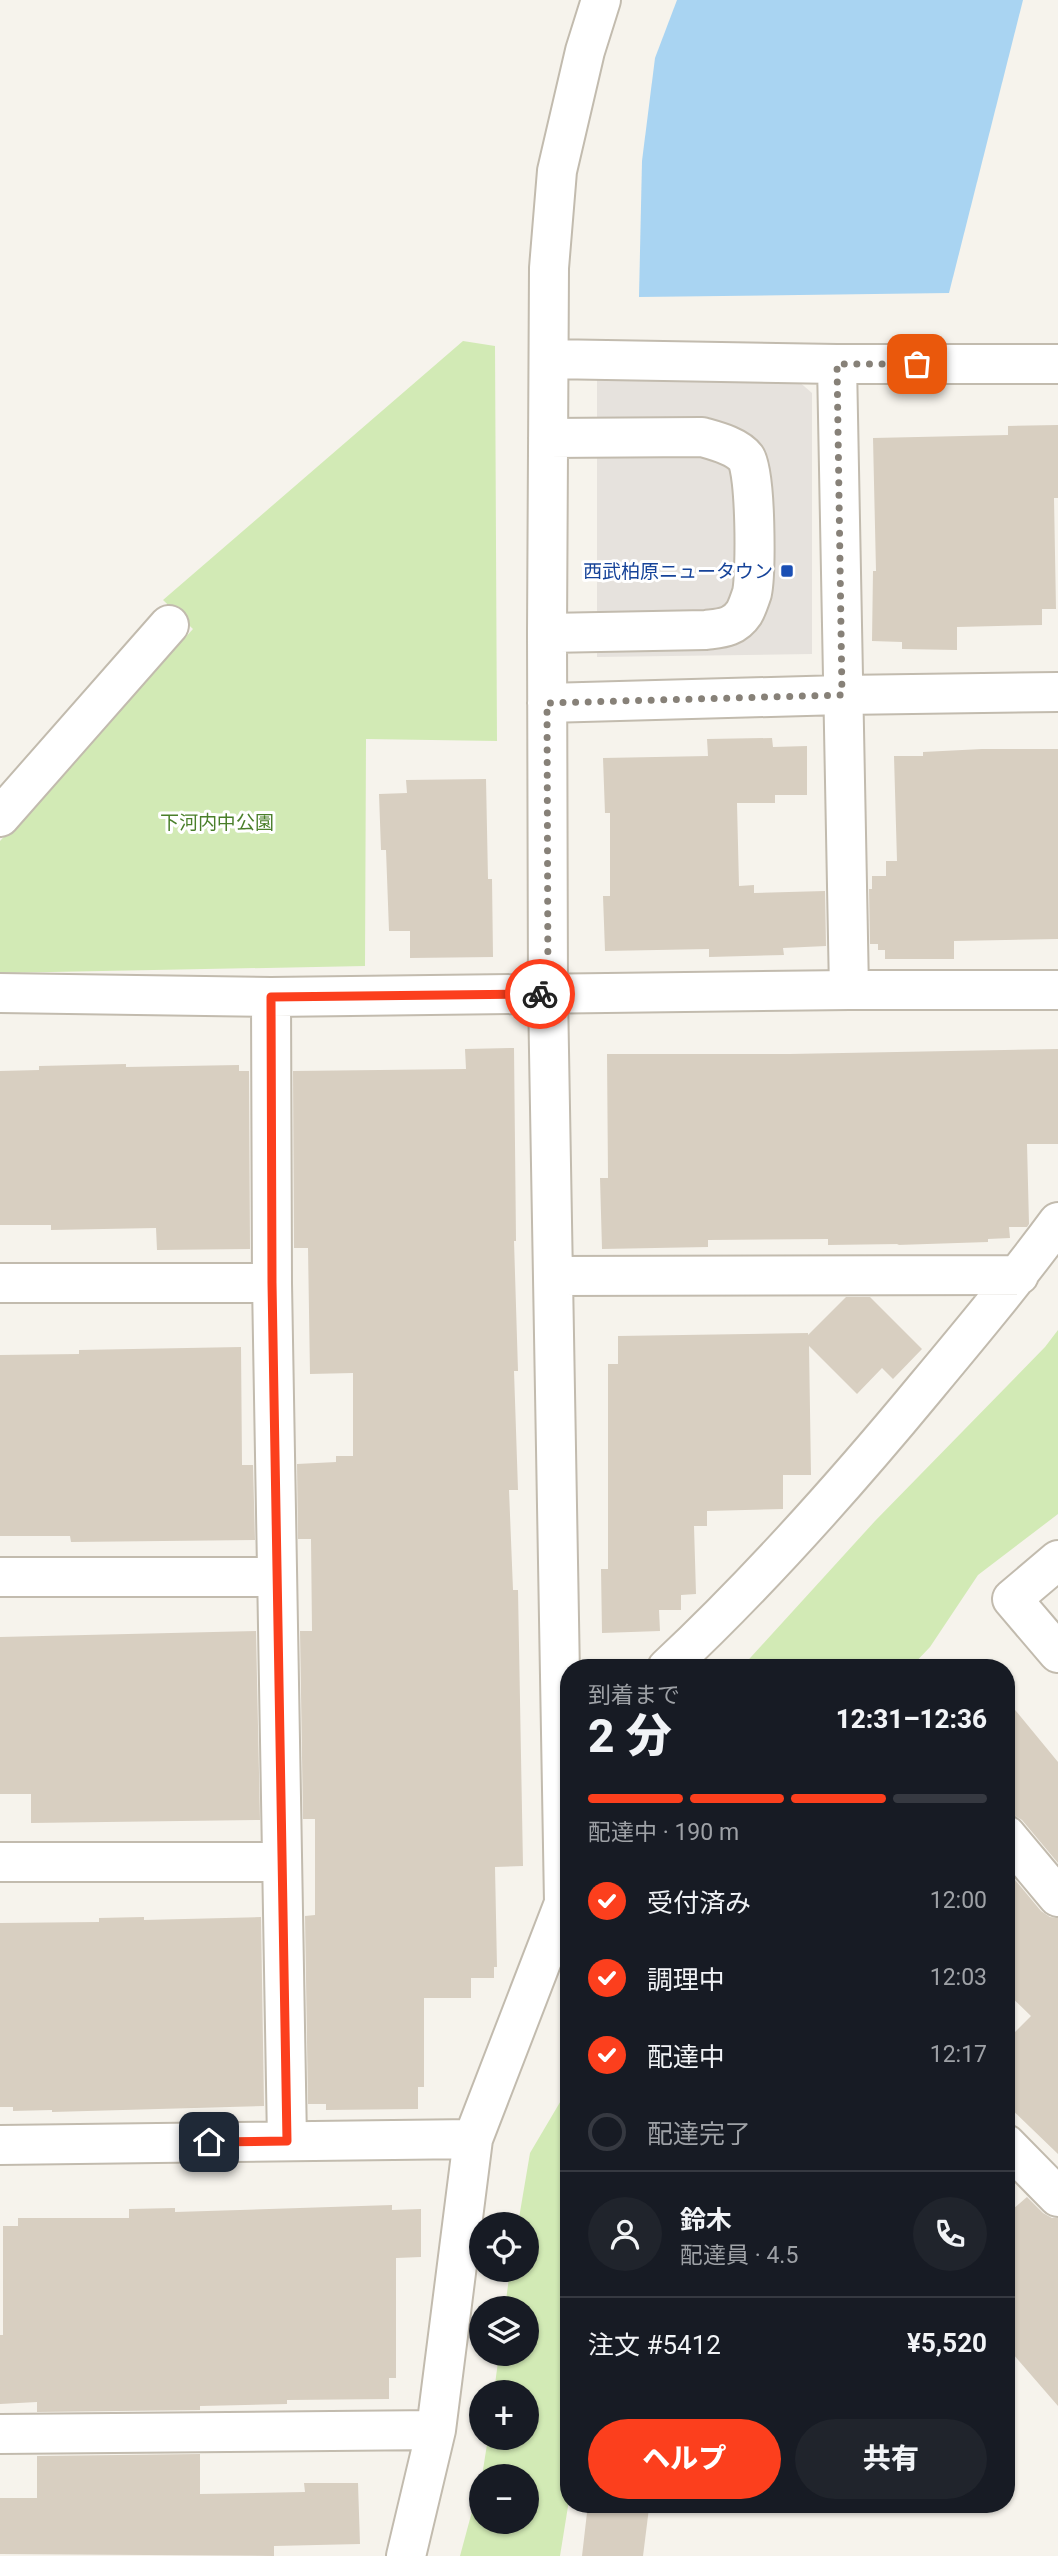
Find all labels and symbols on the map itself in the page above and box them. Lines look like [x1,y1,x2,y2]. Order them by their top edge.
pin [887,334,947,394]
place label: 西武柏原ニュータウン [583,560,773,583]
marker: 西武柏原ニュータウン [779,563,795,579]
park label: 下河内中公園 [160,811,274,834]
courier [505,959,575,1029]
pin [179,2112,239,2172]

